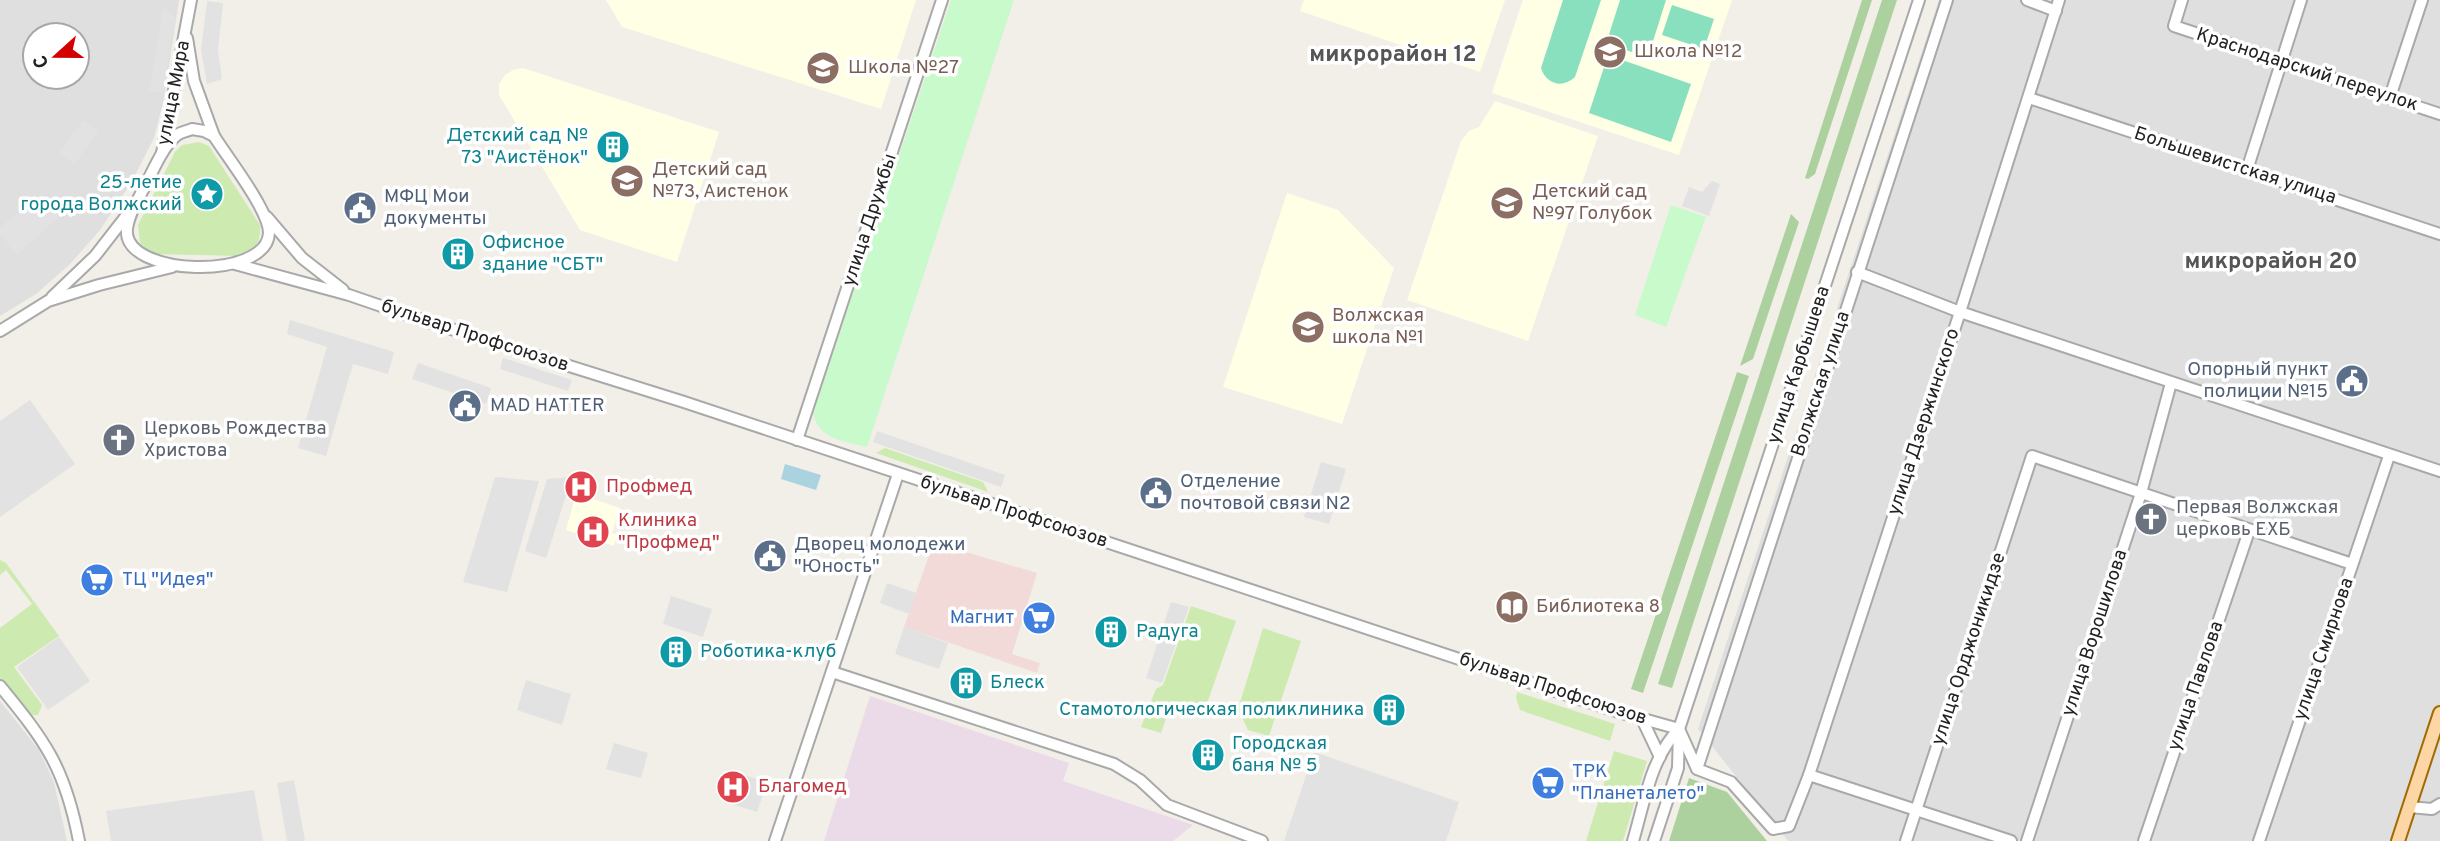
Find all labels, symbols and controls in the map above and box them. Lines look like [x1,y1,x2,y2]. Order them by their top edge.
north arrow [21,21,91,91]
street label: Краснодарский переулок [2193,23,2421,117]
school or university icon: Школа №12 [1591,33,1629,71]
street label: улица Мира [152,38,196,148]
place label: Школа №12 [1634,40,1742,64]
district label: микрорайон 12 [1309,41,1477,70]
school or university icon: Школа №27 [804,49,842,87]
text: С [29,51,55,71]
place label: Школа №27 [848,56,959,80]
street label: Большевистская улица [2131,122,2339,210]
place label: Детский сад № 73 "Аистёнок" [446,124,588,170]
building icon: Детский сад № 73 "Аистёнок" [594,128,632,166]
street label: улица Дружбы [837,151,903,289]
place label: Детский сад №73, Аистенок [652,158,789,204]
school or university icon: Детский сад №73, Аистенок [608,162,646,200]
place label: 25-летие города Волжский [21,171,182,217]
place icon: 25-летие города Волжский [188,175,226,213]
place label: Детский сад №97 Голубок [1532,180,1653,226]
school or university icon: Детский сад №97 Голубок [1488,184,1526,222]
place label: МФЦ Мои документы [384,185,487,231]
public building icon: МФЦ Мои документы [341,189,379,227]
place label: Офисное здание "СБТ" [482,231,603,277]
building icon: Офисное здание "СБТ" [439,235,477,273]
district label: микрорайон 20 [2184,248,2358,277]
street label: улица Карбышева [1762,283,1836,447]
street label: бульвар Профсоюзов [378,294,572,378]
place label: Волжская школа №1 [1332,304,1424,350]
school or university icon: Волжская школа №1 [1289,308,1327,346]
street label: Волжская улица [1786,308,1856,460]
street label: улица Дзержинского [1882,326,1966,518]
place label: Опорный пункт полиции №15 [2187,358,2328,404]
public building icon: Опорный пункт полиции №15 [2333,362,2371,400]
public building icon: MAD HATTER [446,387,484,425]
place label: MAD HATTER [490,394,605,418]
place label: Церковь Рождества Христова [144,417,327,463]
church icon: Церковь Рождества Христова [100,421,138,459]
hospital icon: Профмед [562,468,600,506]
street label: бульвар Профсоюзов [917,470,1111,554]
place label: Отделение почтовой связи N2 [1180,470,1351,516]
public building icon: Отделение почтовой связи N2 [1137,474,1175,512]
place label: Профмед [606,475,692,499]
place label: Первая Волжская церковь ЕХБ [2176,496,2338,542]
church icon: Первая Волжская церковь ЕХБ [2132,500,2170,538]
place label: Клиника "Профмед" [618,509,720,555]
hospital icon: Клиника "Профмед" [574,513,612,551]
place label: Дворец молодежи "Юность" [794,533,965,579]
public building icon: Дворец молодежи "Юность" [751,537,789,575]
street label: улица Ворошилова [2057,547,2133,719]
street label: улица Орджоникидзе [1926,549,2012,749]
supermarket icon: ТЦ "Идея" [78,561,116,599]
place label: ТЦ "Идея" [122,568,214,592]
street label: улица Смирнова [2288,575,2360,723]
library icon: Библиотека 8 [1493,588,1531,626]
place label: Библиотека 8 [1536,595,1660,619]
supermarket icon: Магнит [1020,599,1058,637]
place label: Магнит [950,606,1014,630]
building icon: Радуга [1092,613,1130,651]
street label: улица Павлова [2163,618,2229,754]
place label: Радуга [1136,620,1199,644]
building icon: Роботика-клуб [657,633,695,671]
place label: Роботика-клуб [700,640,836,664]
street label: бульвар Профсоюзов [1456,647,1650,731]
building icon: Блеск [947,664,985,702]
place label: Блеск [990,671,1045,695]
building icon: Стамотологическая поликлиника [1370,691,1408,729]
place label: Стамотологическая поликлиника [1059,698,1364,722]
place label: Городская баня № 5 [1232,732,1327,778]
building icon: Городская баня № 5 [1189,736,1227,774]
place label: ТРК "Планеталето" [1572,760,1704,806]
supermarket icon: ТРК "Планеталето" [1529,764,1567,802]
hospital icon: Благомед [714,768,752,806]
place label: Благомед [758,775,847,799]

